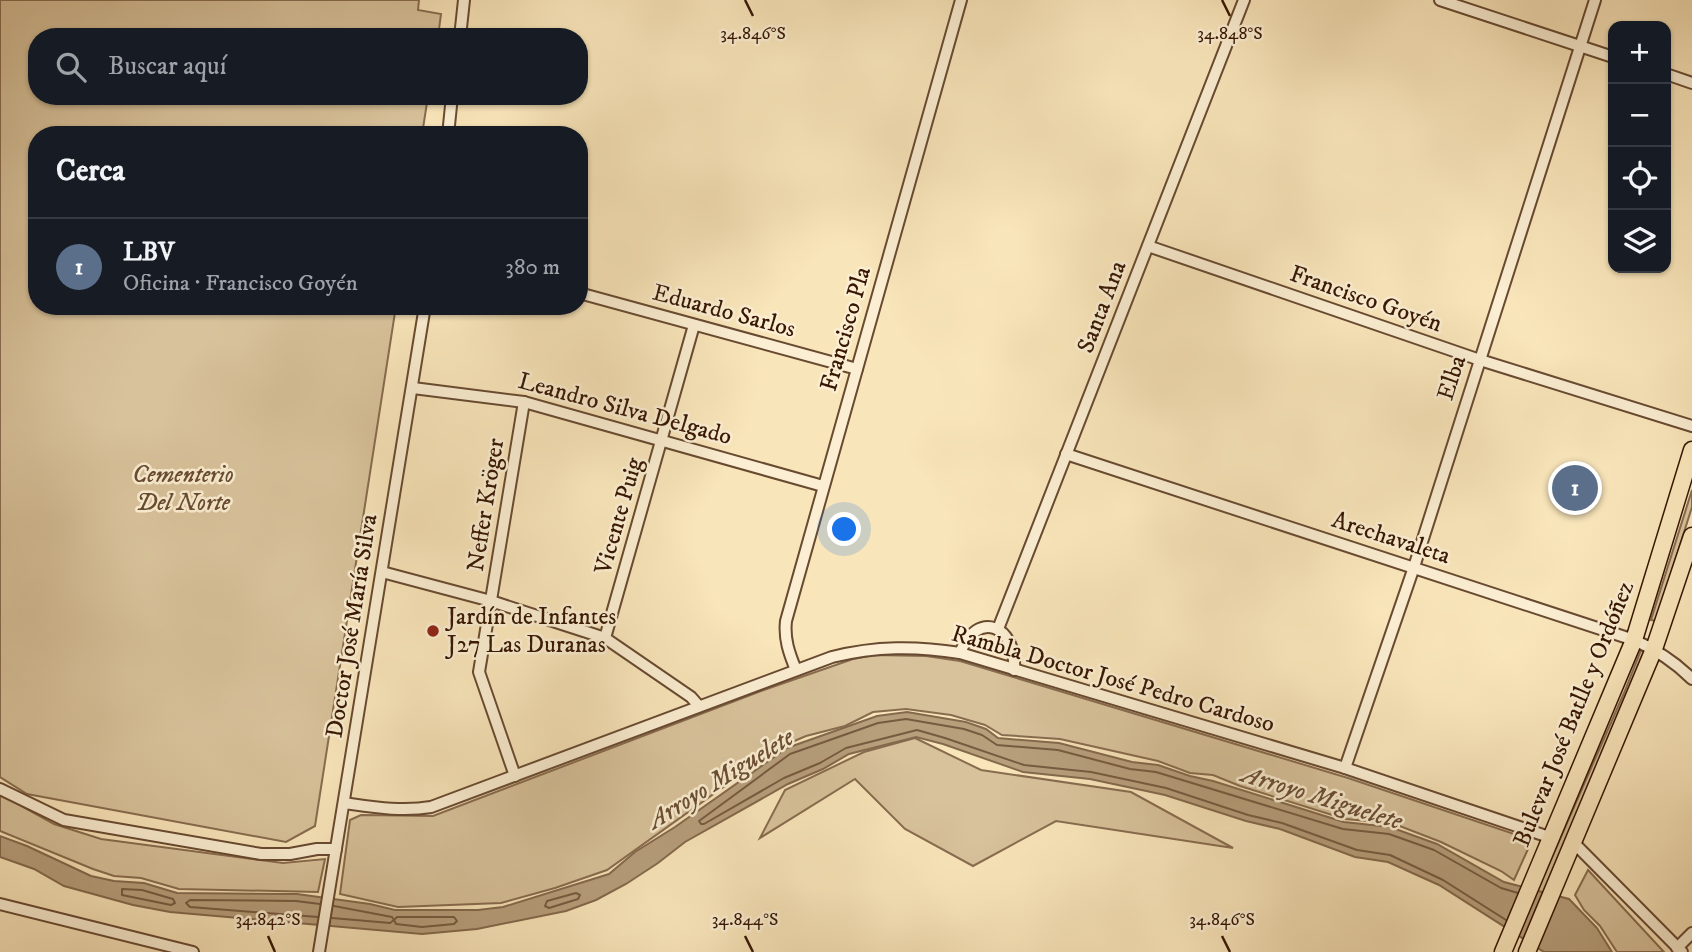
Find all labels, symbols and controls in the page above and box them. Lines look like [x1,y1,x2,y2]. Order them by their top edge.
map controls [1608,21,1671,273]
button: + [1608,21,1671,84]
text: 34.846°S [720,23,786,45]
text: 34.848°S [1197,23,1263,45]
search box [28,28,588,105]
icon: search [52,48,90,86]
text: Buscar aquí [108,50,226,83]
button: − [1608,84,1671,147]
button: locate [1608,147,1671,210]
text: Cerca [56,153,125,190]
button: layers [1608,210,1671,273]
text: LBV [123,236,175,269]
text: 1 [75,253,83,282]
text: 380 m [505,253,560,282]
street label: Santa Ana [1071,256,1134,357]
street label: Francisco Goyén [1286,259,1447,339]
street label: Francisco Pla [814,263,878,395]
text: Oficina · Francisco Goyén [123,269,358,298]
street label: Eduardo Sarlos [649,278,799,344]
street label: Elba [1431,351,1474,404]
street label: Leandro Silva Delgado [515,366,735,452]
street label: Neffer Kröger [461,436,511,574]
street label: Vicente Puig [588,454,650,579]
park label: Cementerio Del Norte [132,460,234,518]
pin: 1 [1552,462,1598,514]
street label: Arechavaleta [1328,505,1455,572]
street label: Doctor José María Silva [319,511,385,740]
your location [827,512,861,546]
street label: Bulevar José Batlle y Ordóñez [1507,576,1641,851]
place label: Jardín de Infantes J27 Las Duranas [445,602,616,660]
street label: Rambla Doctor José Pedro Cardoso [948,618,1278,740]
marker: Jardín de Infantes J27 Las Duranas [425,623,441,639]
water label: Arroyo Miguelete [639,720,801,839]
water label: Arroyo Miguelete [1235,757,1407,838]
text: 34.842°S [235,909,301,931]
text: 34.844°S [712,909,778,931]
text: 34.846°S [1189,909,1255,931]

